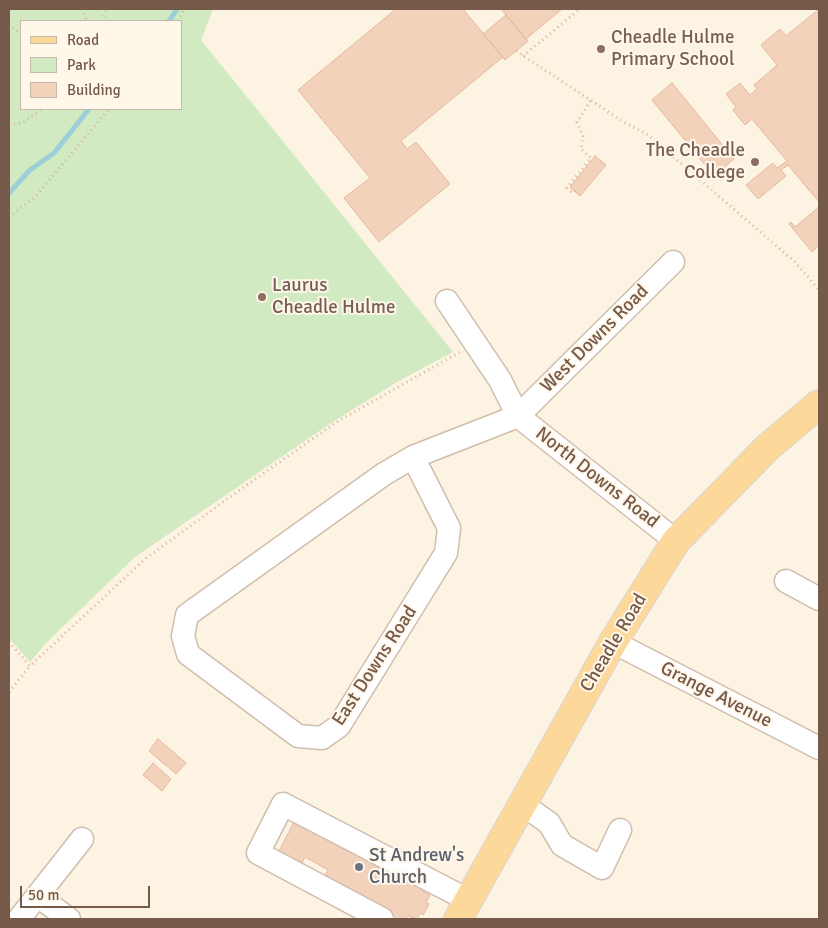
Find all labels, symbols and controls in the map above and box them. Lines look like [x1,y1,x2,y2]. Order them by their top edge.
legend [20,20,182,110]
place label: Cheadle Hulme Primary School [611,27,734,71]
text: Road [67,31,99,49]
marker: Cheadle Hulme Primary School [595,43,607,55]
text: Park [67,56,96,74]
text: Building [67,81,121,99]
place label: The Cheadle College [646,140,745,184]
marker: The Cheadle College [749,156,761,168]
place label: Laurus Cheadle Hulme [272,275,395,319]
street label: West Downs Road [536,280,654,398]
marker: Laurus Cheadle Hulme [256,291,268,303]
street label: North Downs Road [531,423,663,533]
street label: Cheadle Road [576,590,652,696]
street label: East Downs Road [328,602,422,730]
street label: Grange Avenue [656,657,776,733]
place label: St Andrew's Church [369,845,464,889]
marker: St Andrew's Church [353,861,365,873]
scale bar [22,876,152,908]
text: 50 m [28,886,59,904]

